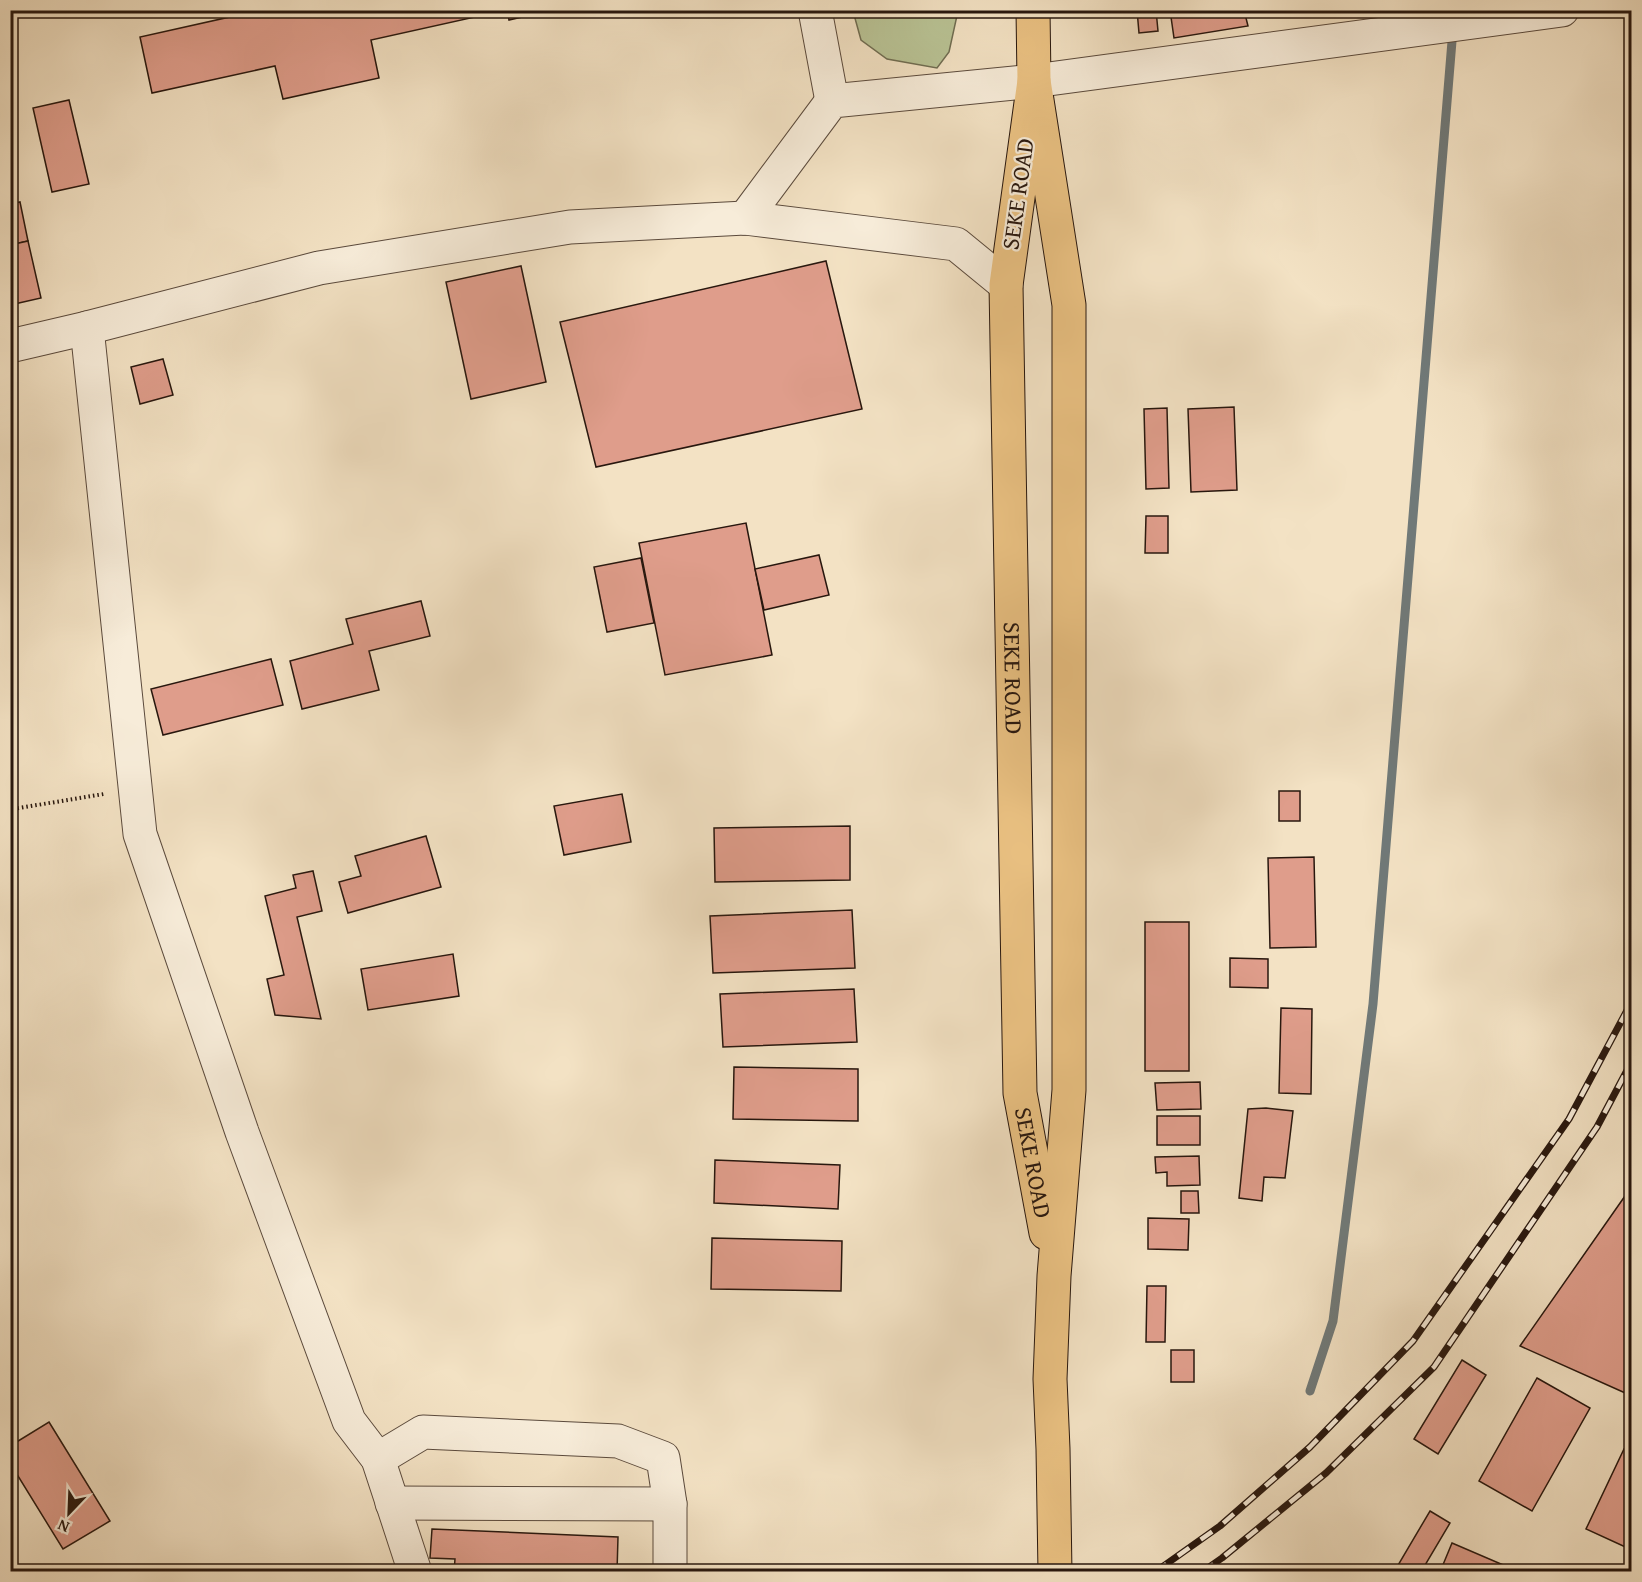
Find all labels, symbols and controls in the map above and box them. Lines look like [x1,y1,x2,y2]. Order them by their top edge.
street label: SEKE ROAD [992,136,1043,252]
street label: SEKE ROAD [995,622,1032,734]
street label: SEKE ROAD [1006,1104,1061,1221]
north arrow [39,1483,99,1543]
text: N [53,1514,73,1540]

